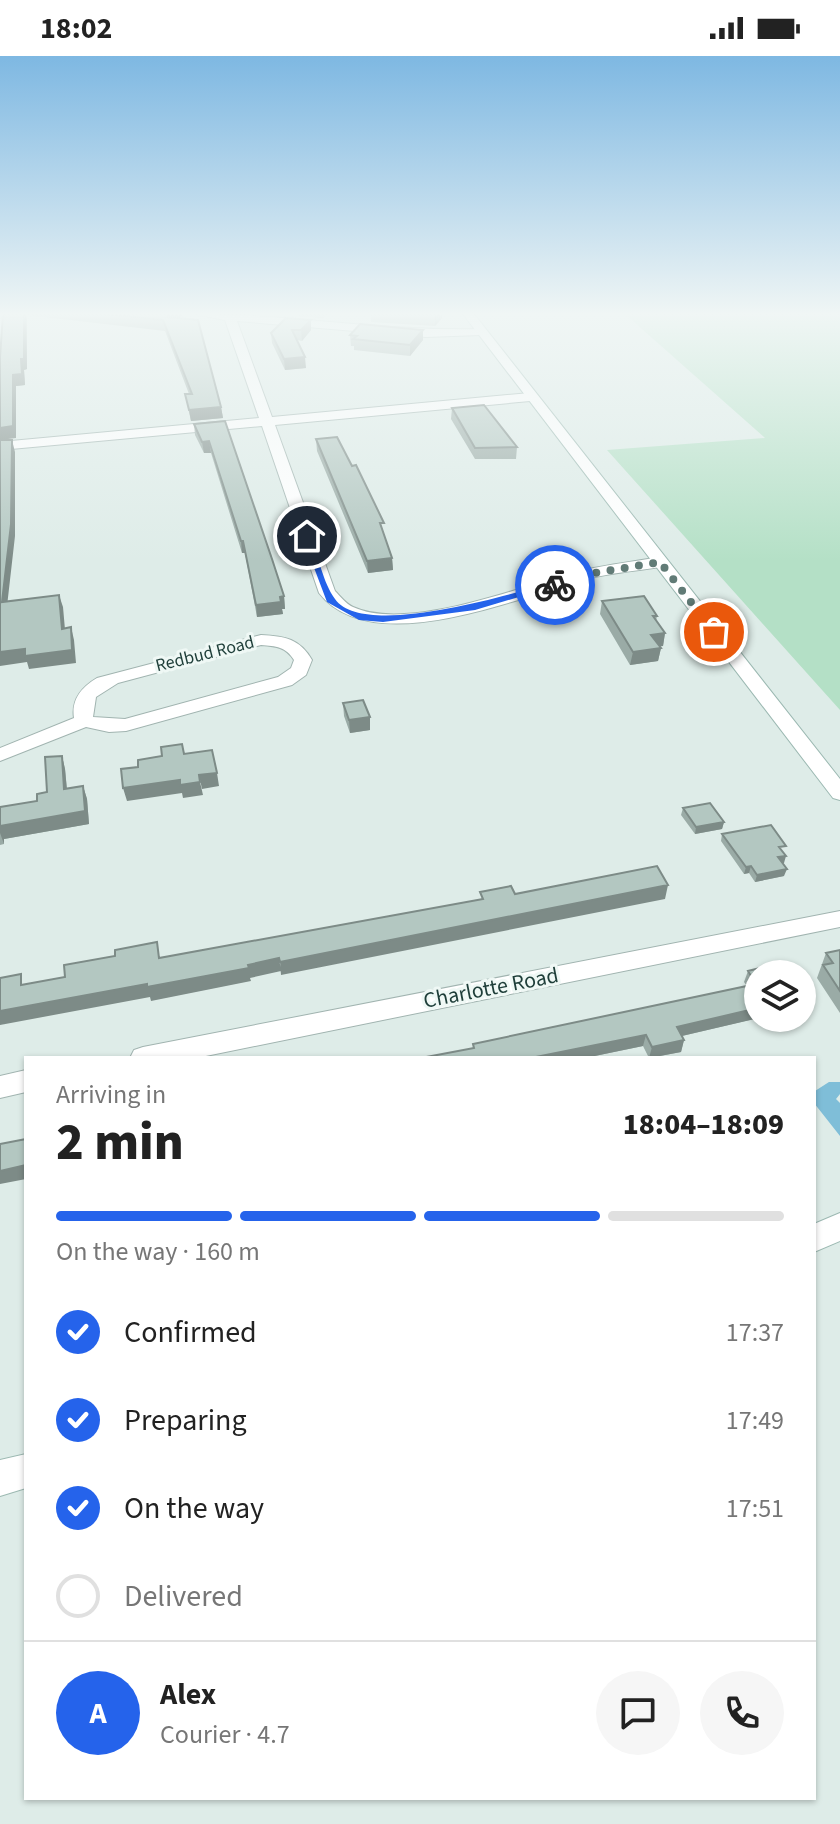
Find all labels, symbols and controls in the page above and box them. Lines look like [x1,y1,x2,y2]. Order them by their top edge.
text: 18:02 [40,7,112,50]
pin [273,502,341,570]
icon: home [285,514,329,558]
courier [515,545,595,625]
icon: bike [533,563,577,607]
pin [680,598,748,666]
icon: bag [692,610,736,654]
street label: Redbud Road [153,630,257,678]
street label: Charlotte Road [421,959,561,1017]
map controls [744,960,816,1032]
button: layers [744,960,816,1032]
text: Arriving in [56,1076,166,1113]
text: 18:04–18:09 [623,1103,784,1146]
text: 2 min [56,1106,184,1180]
text: On the way · 160 m [56,1233,260,1270]
icon: check [56,1310,100,1354]
text: Confirmed [124,1311,257,1354]
text: 17:37 [726,1314,784,1351]
icon: check [56,1398,100,1442]
text: Preparing [124,1399,247,1442]
text: 17:49 [726,1402,784,1439]
icon: check [56,1486,100,1530]
text: On the way [124,1487,264,1530]
text: 17:51 [726,1490,784,1527]
text: Delivered [124,1575,243,1618]
button: chat [596,1671,680,1755]
button: phone [700,1671,784,1755]
text: Alex [160,1673,216,1716]
text: A [89,1692,107,1735]
text: Courier · 4.7 [160,1716,290,1753]

